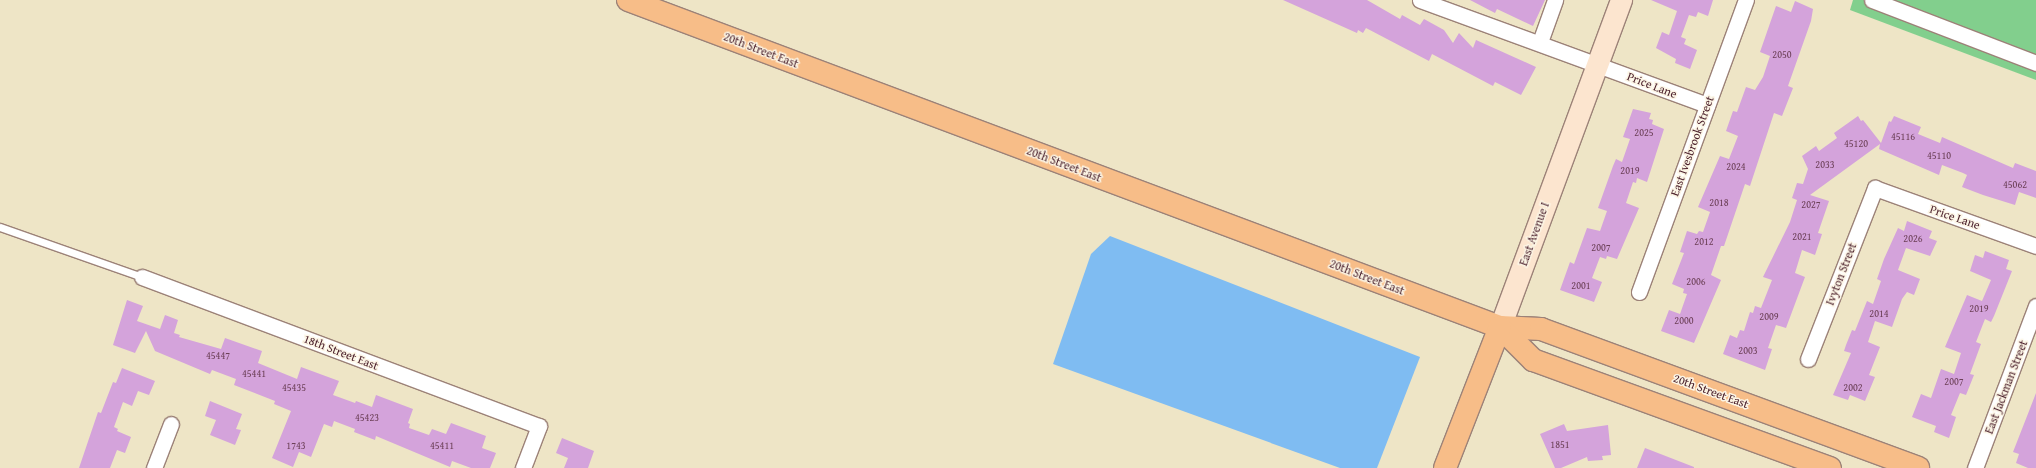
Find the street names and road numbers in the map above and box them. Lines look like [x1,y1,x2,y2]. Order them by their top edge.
street label: 20th Street East [722,29,800,71]
street label: Price Lane [1625,69,1679,101]
street label: East Ivesbrook Street [1667,94,1717,198]
street label: 20th Street East [1025,143,1103,185]
street label: East Avenue I [1516,200,1552,268]
street label: Price Lane [1928,202,1982,232]
street label: Ivyton Street [1822,241,1860,307]
street label: 20th Street East [1328,256,1406,298]
street label: 18th Street East [302,331,380,373]
street label: East Jackman Street [1981,338,2031,436]
street label: 20th Street East [1671,371,1751,411]

